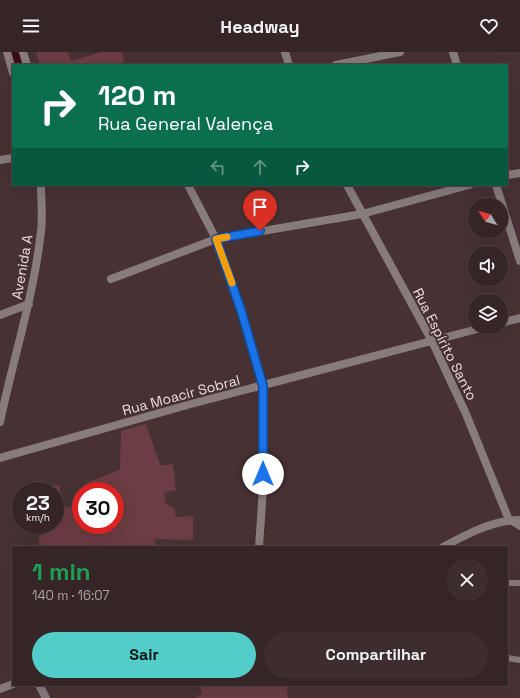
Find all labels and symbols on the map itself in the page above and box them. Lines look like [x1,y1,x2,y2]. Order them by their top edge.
pin [243,190,277,231]
north arrow [468,198,508,238]
street label: Avenida A [7,233,37,301]
street label: Rua Espírito Santo [409,285,481,403]
street label: Rua Moacir Sobral [120,371,242,419]
position arrow [242,453,284,495]
speed limit sign: 30 [72,482,124,534]

